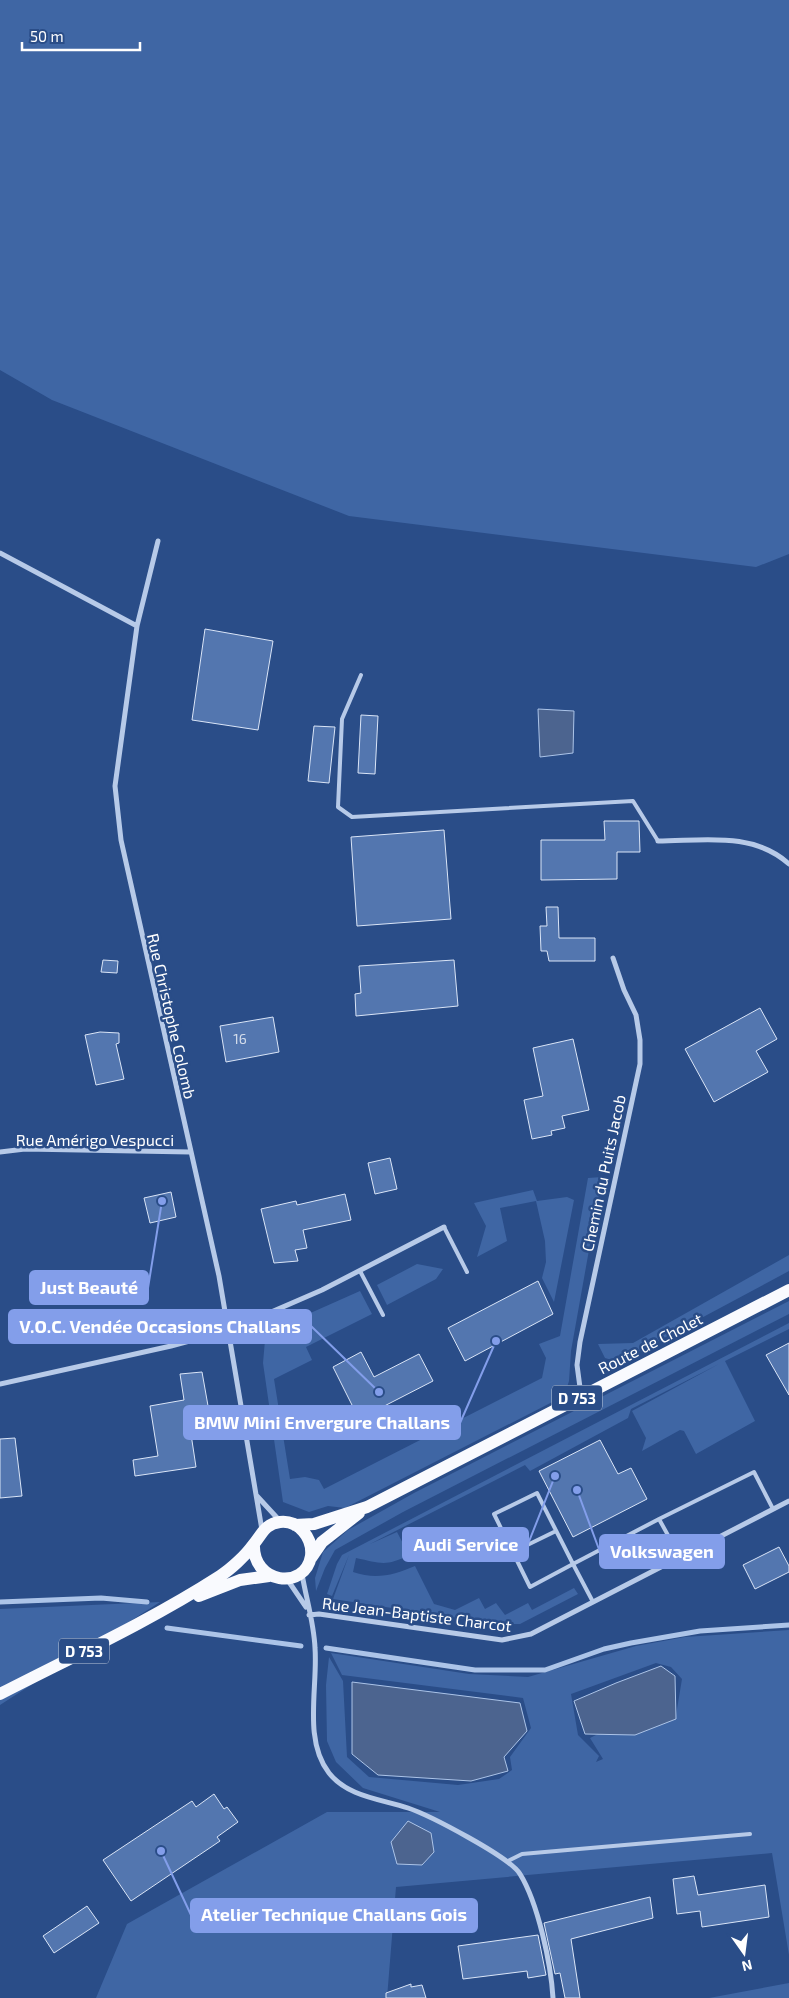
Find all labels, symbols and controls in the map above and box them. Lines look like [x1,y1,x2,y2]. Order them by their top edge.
scale bar [22,20,140,52]
text: 50 m [30,27,64,45]
street label: Rue Christophe Colomb [144,931,200,1101]
house number: 16 [233,1030,247,1047]
street label: Chemin du Puits Jacob [577,1093,629,1253]
street label: Rue Amérigo Vespucci [16,1130,174,1149]
callout: Just Beauté [30,1271,148,1304]
text: Just Beauté [40,1276,138,1298]
street label: Route de Cholet [595,1309,705,1377]
callout: V.O.C. Vendée Occasions Challans [9,1310,311,1343]
text: V.O.C. Vendée Occasions Challans [19,1315,301,1337]
road number: D 753 [552,1386,602,1410]
callout: BMW Mini Envergure Challans [184,1406,460,1439]
text: BMW Mini Envergure Challans [194,1411,450,1433]
callout: Audi Service [403,1528,528,1561]
text: Audi Service [414,1533,518,1555]
callout: Volkswagen [600,1535,724,1568]
text: Volkswagen [610,1540,714,1562]
street label: Rue Jean-Baptiste Charcot [321,1593,513,1635]
road number: D 753 [59,1638,109,1664]
callout: Atelier Technique Challans Gois [191,1899,477,1932]
text: Atelier Technique Challans Gois [201,1903,467,1925]
north arrow [719,1928,769,1978]
text: N [740,1957,754,1976]

